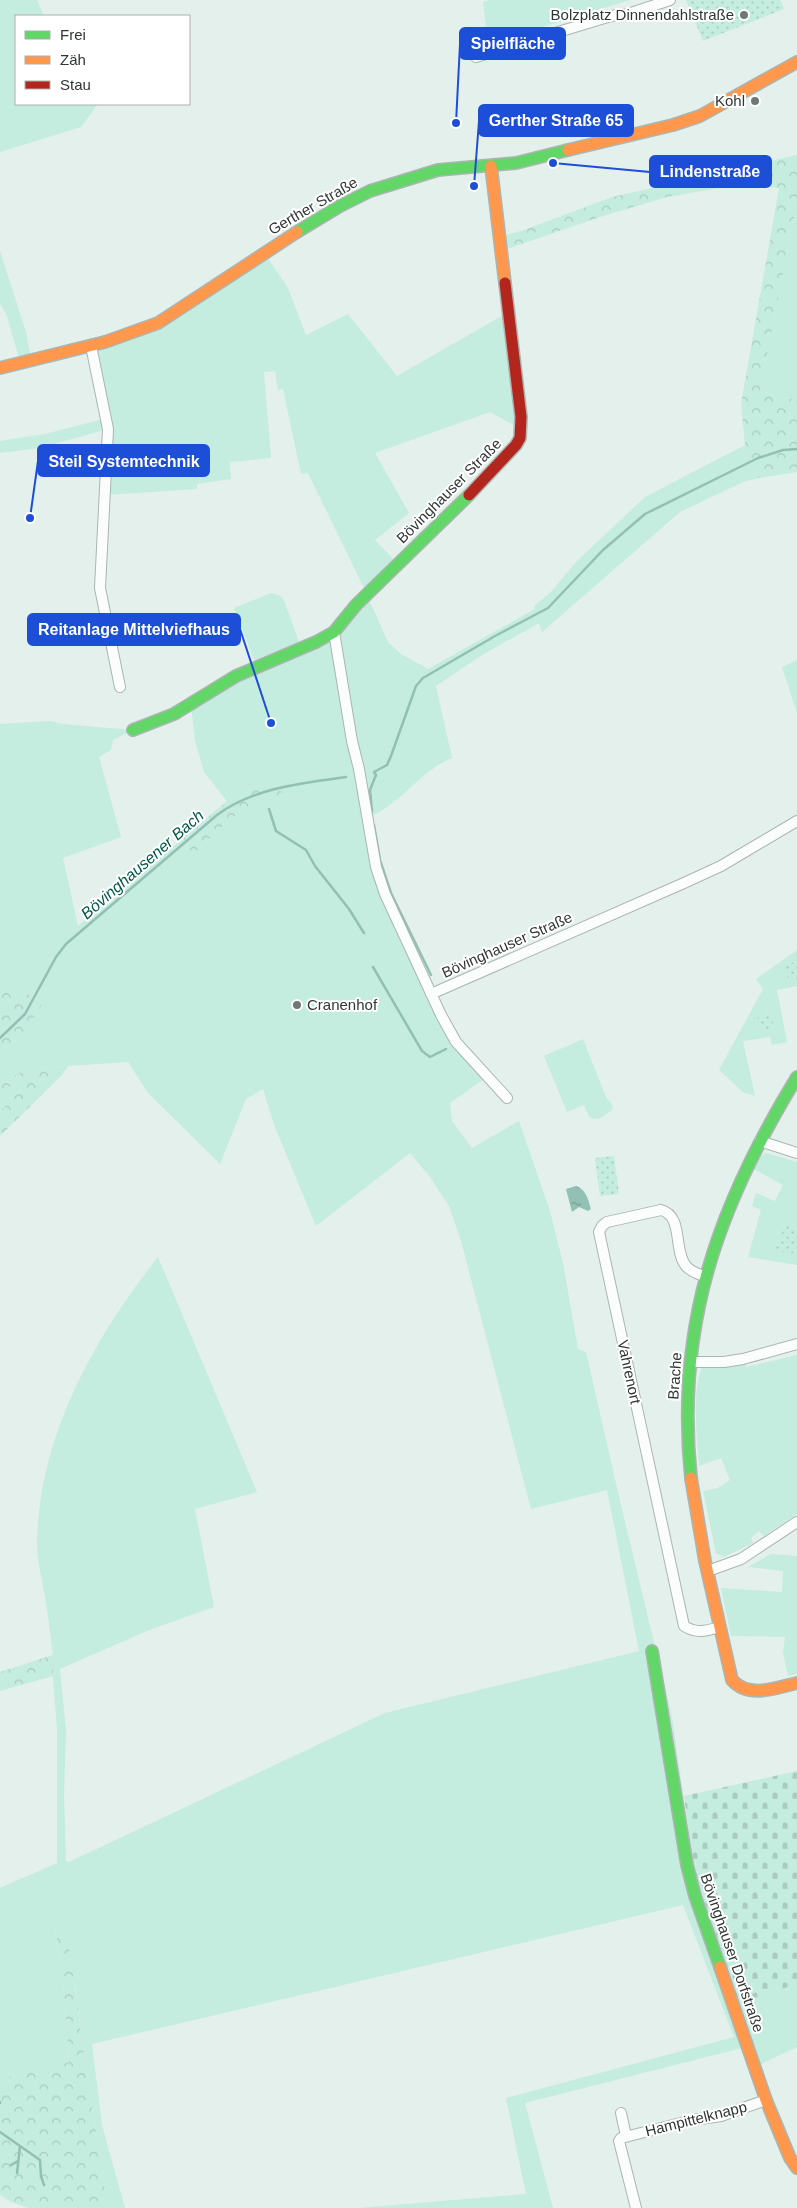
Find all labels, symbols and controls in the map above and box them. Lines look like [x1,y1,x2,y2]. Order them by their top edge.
place label: Bolzplatz Dinnendahlstraße [551,6,734,23]
marker: Bolzplatz Dinnendahlstraße [738,9,750,21]
legend [15,15,190,105]
text: Frei [60,26,86,43]
callout: Spielfläche [460,28,565,59]
text: Spielfläche [471,35,555,52]
text: Zäh [60,51,86,68]
text: Stau [60,76,91,93]
place label: Kohl [715,92,745,109]
marker: Kohl [749,95,761,107]
callout: Gerther Straße 65 [479,105,633,136]
text: Gerther Straße 65 [489,112,623,129]
callout: Lindenstraße [650,156,771,187]
text: Lindenstraße [660,163,760,180]
street label: Gerther Straße [265,173,360,238]
street label: Bövinghauser Straße [393,435,504,546]
callout: Steil Systemtechnik [38,445,209,476]
text: Steil Systemtechnik [48,453,200,470]
callout: Reitanlage Mittelviefhaus [28,614,240,645]
text: Reitanlage Mittelviefhaus [38,621,230,638]
water label: Bövinghausener Bach [78,807,207,922]
street label: Bövinghauser Straße [439,908,575,981]
place label: Cranenhof [307,996,378,1013]
marker: Cranenhof [291,999,303,1011]
street label: Vahrenort [614,1338,645,1406]
street label: Brache [664,1352,685,1400]
street label: Bövinghauser Dorfstraße [697,1871,768,2034]
street label: Hampittelknapp [643,2098,749,2139]

